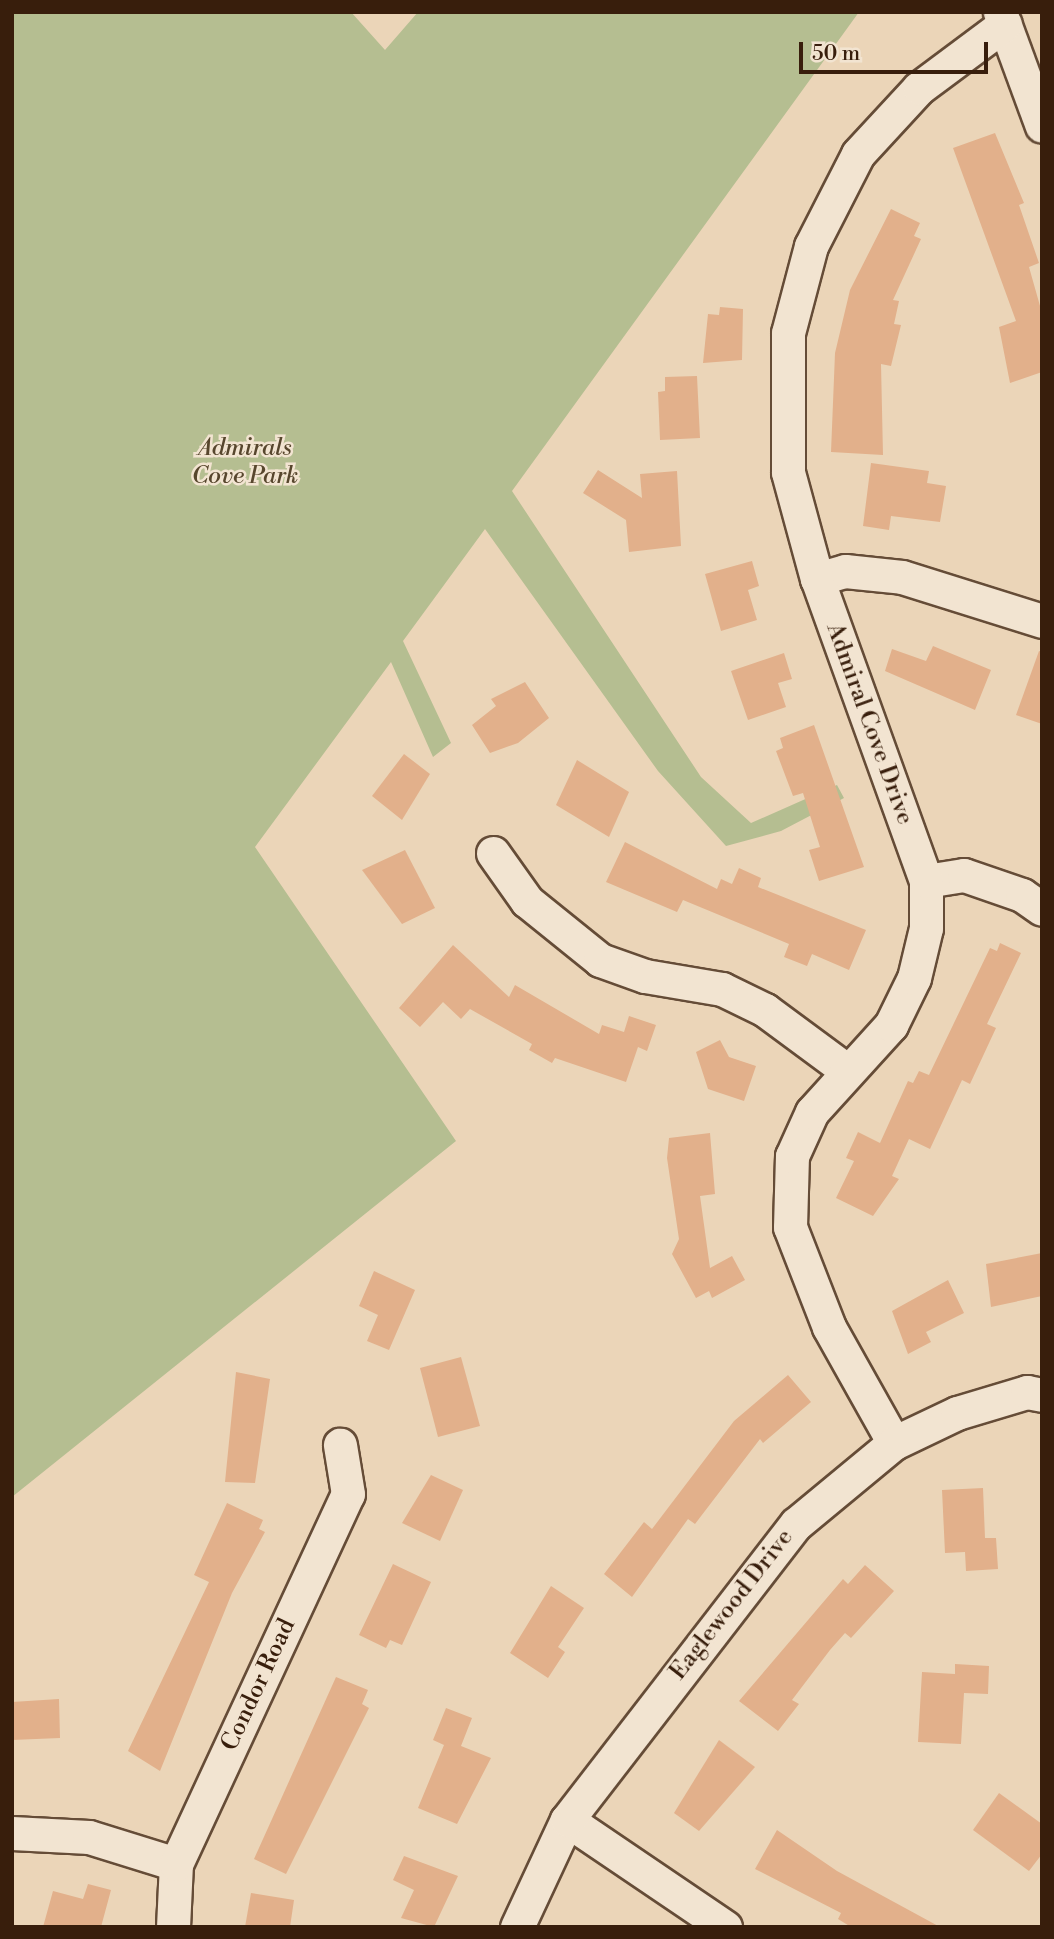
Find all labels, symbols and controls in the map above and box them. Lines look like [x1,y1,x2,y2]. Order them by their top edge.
scale bar [802,28,991,72]
text: 50 m [812,41,860,67]
park label: Admirals Cove Park [192,435,298,491]
street label: Admiral Cove Drive [819,619,919,829]
street label: Eaglewood Drive [664,1524,800,1686]
street label: Condor Road [216,1614,302,1756]

